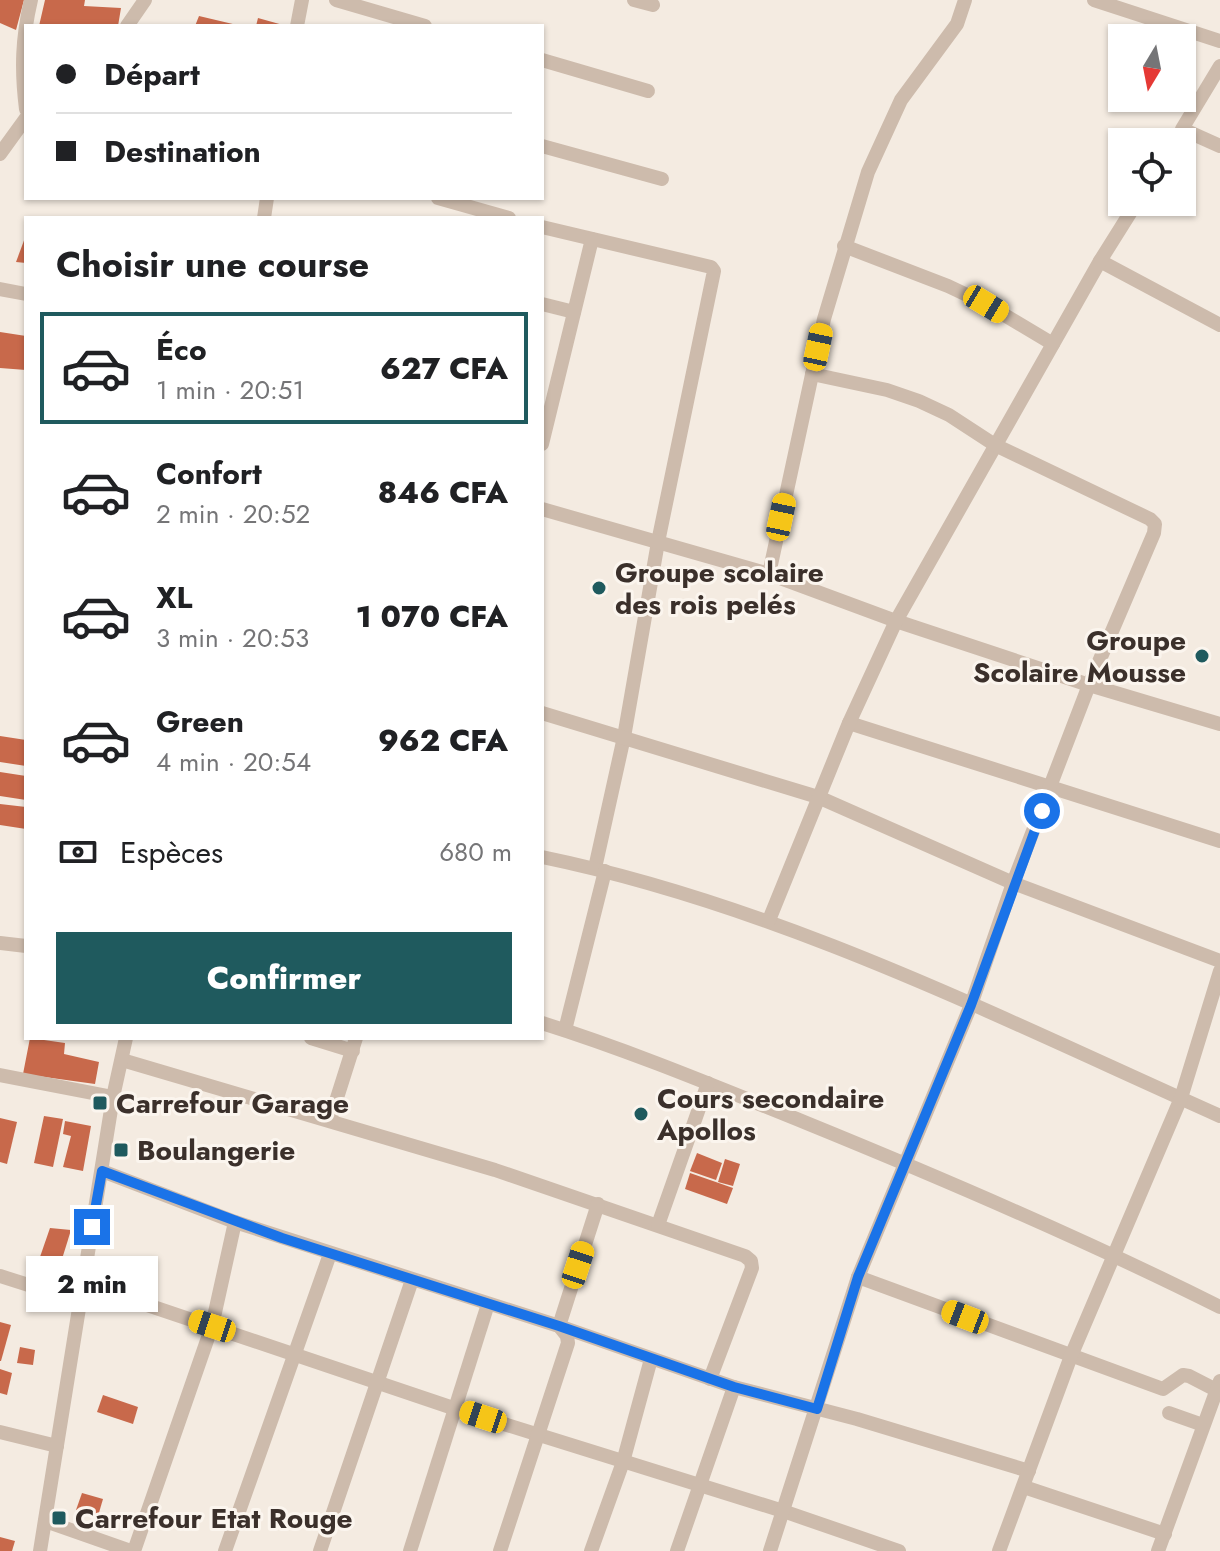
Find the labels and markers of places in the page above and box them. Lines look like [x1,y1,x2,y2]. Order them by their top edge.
place label: Groupe scolaire des rois pelés [615,552,824,625]
marker: Groupe scolaire des rois pelés [590,579,608,597]
place label: Groupe Scolaire Mousse [973,620,1186,693]
marker: Groupe Scolaire Mousse [1193,647,1211,665]
place label: Cours secondaire Apollos [656,1078,884,1151]
place label: Carrefour Garage [116,1083,349,1124]
marker: Carrefour Garage [91,1094,109,1112]
marker: Cours secondaire Apollos [632,1105,650,1123]
place label: Boulangerie [137,1130,295,1171]
marker: Boulangerie [112,1141,130,1159]
place label: Carrefour Etat Rouge [75,1498,353,1539]
marker: Carrefour Etat Rouge [50,1509,68,1527]

